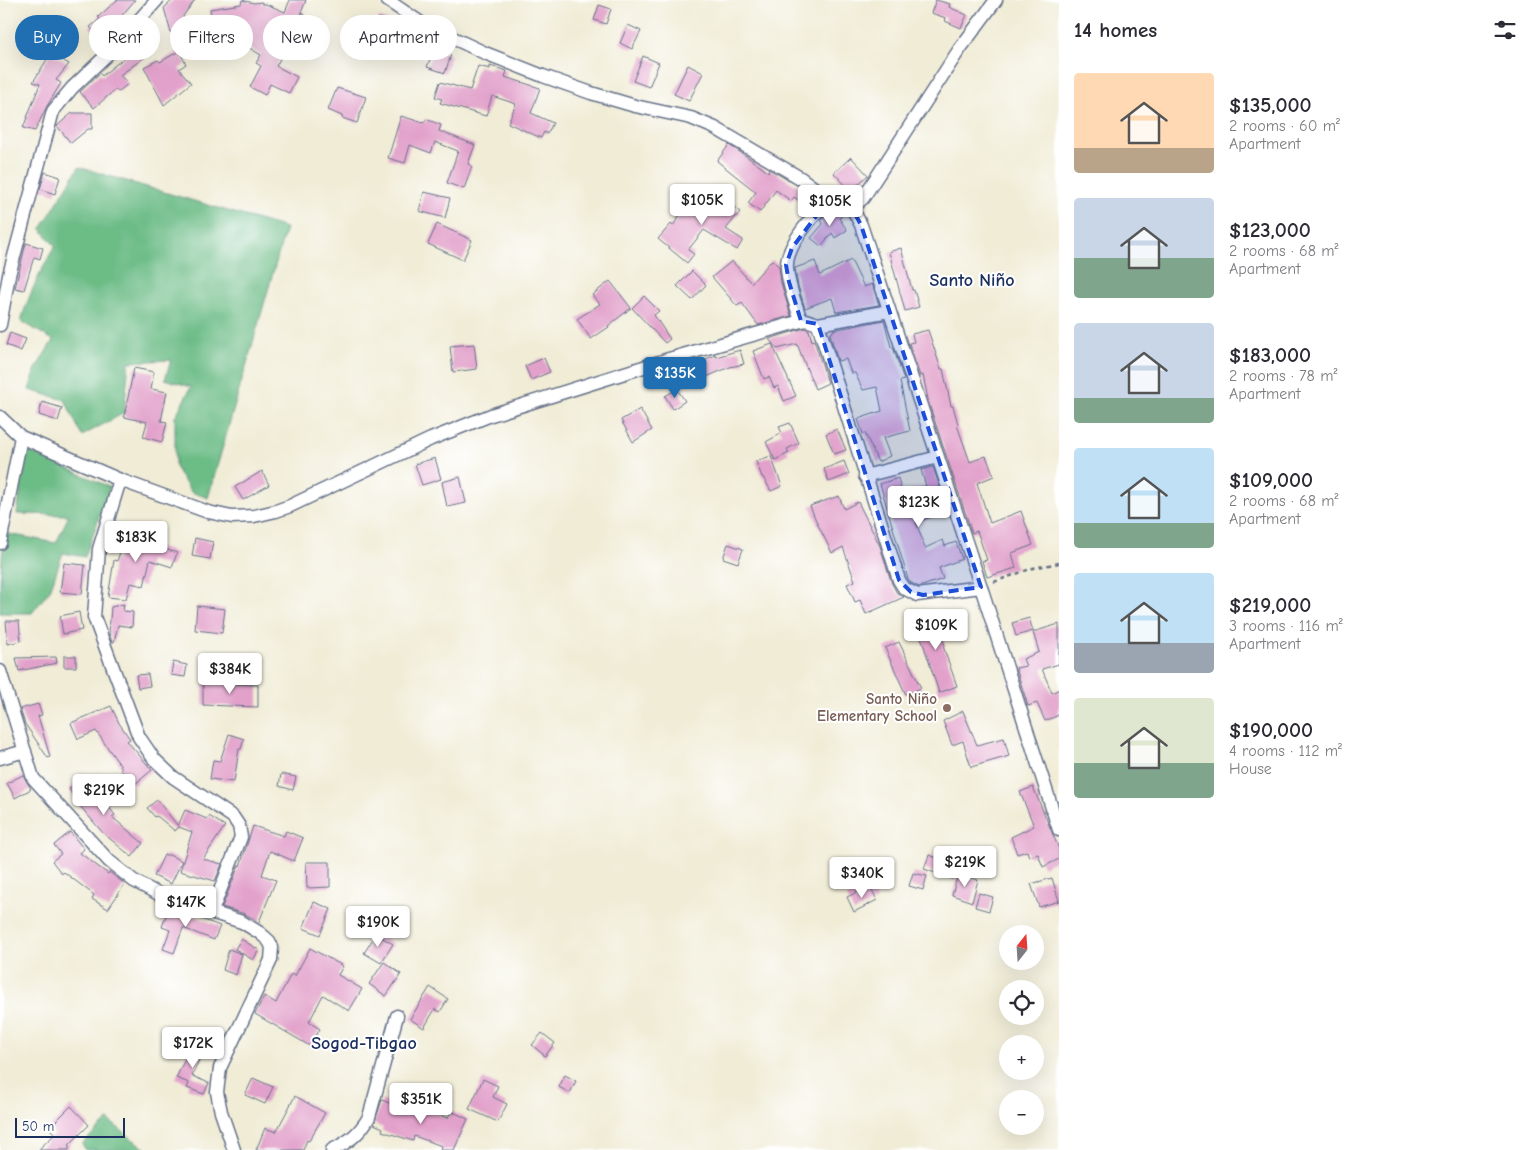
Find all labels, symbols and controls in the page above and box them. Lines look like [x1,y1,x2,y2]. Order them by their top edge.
chip: Buy [15,15,79,60]
chip: Rent [89,15,160,60]
chip: Filters [170,15,253,60]
chip: New [263,15,330,60]
chip: Apartment [340,15,457,60]
icon: filters [1491,16,1519,44]
text: 14 homes [1074,18,1157,42]
icon: home [1114,93,1174,153]
text: $135,000 [1229,93,1311,117]
text: 2 rooms · 60 m² [1229,117,1340,135]
text: Apartment [1229,135,1301,153]
pin: $105K [667,184,737,226]
pin: $105K [795,184,865,227]
text: $105K [681,191,723,209]
text: $105K [809,192,851,210]
icon: home [1114,218,1174,278]
text: $123,000 [1229,218,1311,242]
text: 2 rooms · 68 m² [1229,242,1339,260]
text: Apartment [1229,260,1301,278]
district label: Santo Niño [929,270,1015,291]
icon: home [1114,343,1174,403]
text: $183,000 [1229,343,1311,367]
pin: $135K [640,356,710,399]
text: $135K [654,364,696,382]
text: 2 rooms · 78 m² [1229,367,1337,385]
text: Apartment [1229,385,1301,403]
icon: home [1114,468,1174,528]
text: $109,000 [1229,468,1313,492]
pin: $123K [884,486,954,528]
text: 2 rooms · 68 m² [1229,492,1339,510]
text: $123K [899,493,939,511]
text: Apartment [1229,510,1301,528]
pin: $183K [101,520,171,563]
text: $183K [115,528,157,546]
icon: home [1114,593,1174,653]
text: $219,000 [1229,593,1311,617]
pin: $109K [901,608,971,651]
text: $109K [915,616,957,634]
text: 3 rooms · 116 m² [1229,617,1343,635]
text: Apartment [1229,635,1301,653]
pin: $384K [195,652,265,695]
text: $384K [209,660,251,678]
place label: Santo Niño Elementary School [817,690,937,725]
marker: Santo Niño Elementary School [941,702,953,714]
icon: home [1114,718,1174,778]
text: $190,000 [1229,718,1313,742]
text: 4 rooms · 112 m² [1229,742,1342,760]
text: House [1229,760,1272,778]
pin: $219K [69,774,139,816]
text: $219K [83,781,125,799]
pin: $219K [930,846,1000,888]
text: $219K [944,853,986,871]
pin: $340K [827,856,897,899]
text: $340K [840,864,884,882]
pin: $147K [151,886,221,928]
text: $147K [166,893,206,911]
pin: $190K [343,906,413,948]
text: $190K [357,913,399,931]
north arrow [999,925,1044,970]
map controls [999,925,1044,1135]
button: locate [999,980,1044,1025]
pin: $172K [158,1026,228,1069]
district label: Sogod-Tibgao [311,1033,417,1054]
text: $172K [173,1034,213,1052]
button: + [999,1035,1044,1080]
pin: $351K [386,1082,456,1125]
text: $351K [400,1090,442,1108]
button: − [999,1090,1044,1135]
scale bar [15,1115,125,1138]
text: 50 m [22,1118,54,1135]

